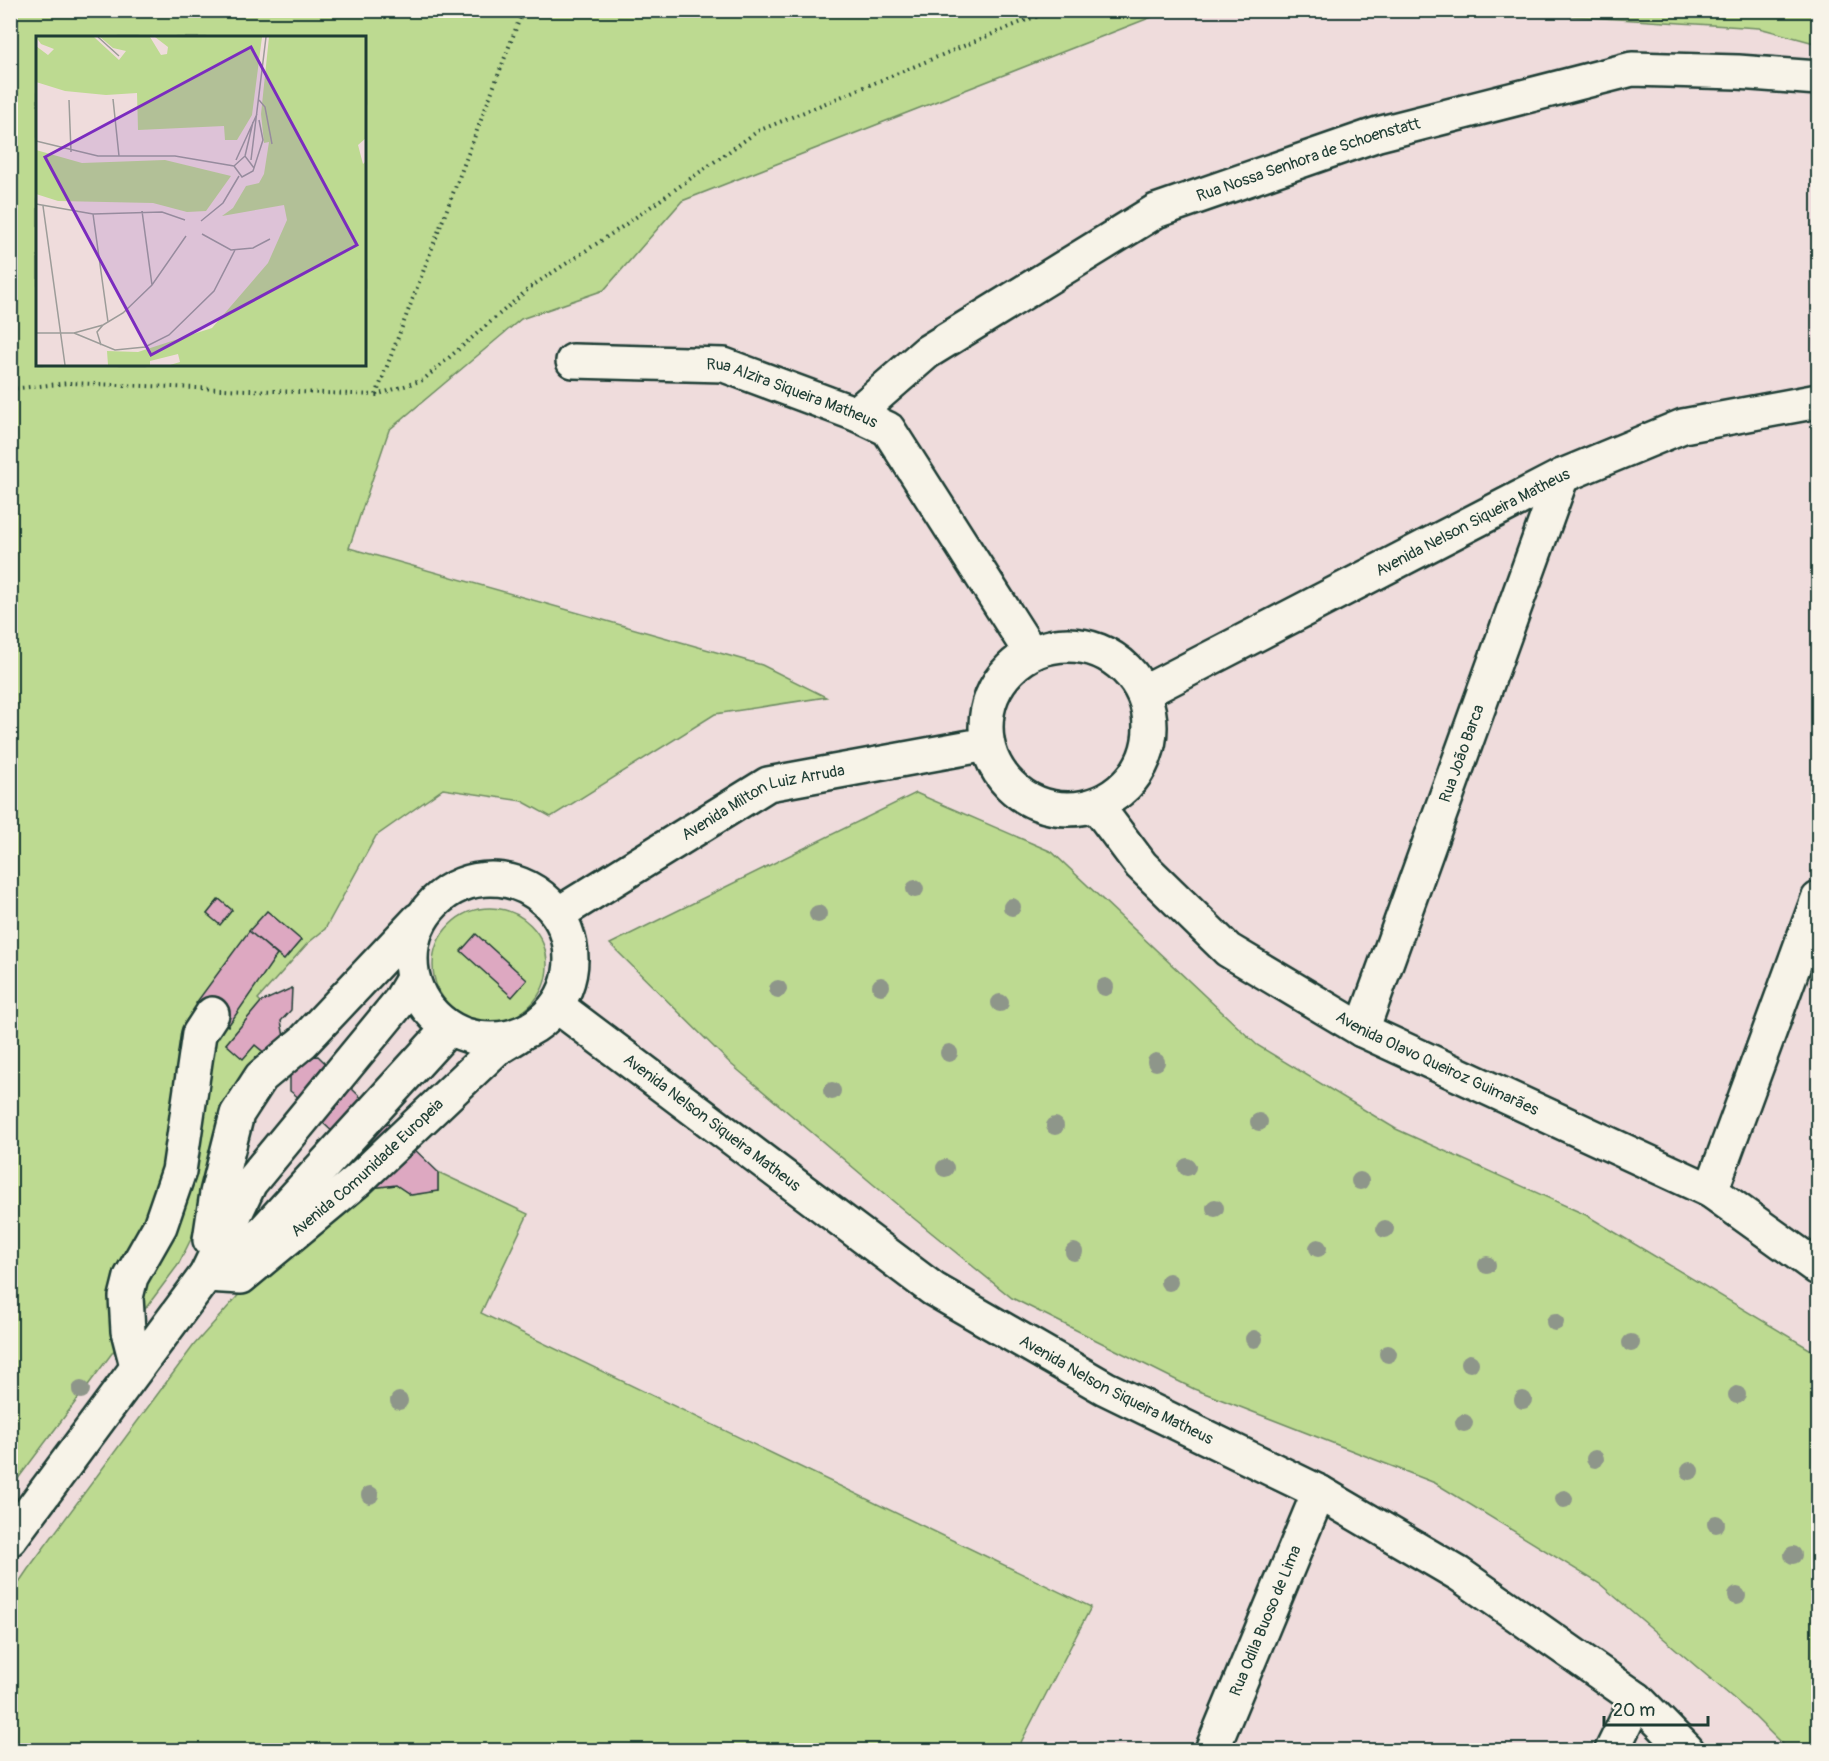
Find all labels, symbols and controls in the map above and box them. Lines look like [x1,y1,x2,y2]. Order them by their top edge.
inset map [36,36,366,366]
street label: Rua Nossa Senhora de Schoenstatt [1194,114,1423,206]
street label: Rua Alzira Siqueira Matheus [706,355,881,433]
street label: Avenida Nelson Siqueira Matheus [1372,464,1573,581]
street label: Rua João Barca [1435,702,1489,805]
street label: Avenida Milton Luiz Arruda [678,760,846,845]
street label: Avenida Olavo Queiroz Guimarães [1332,1007,1542,1120]
street label: Avenida Nelson Siqueira Matheus [620,1050,804,1196]
street label: Avenida Comunidade Europeia [287,1094,448,1241]
street label: Avenida Nelson Siqueira Matheus [1016,1331,1216,1449]
street label: Rua Odila Buoso de Lima [1225,1542,1306,1699]
scale bar [1604,1689,1708,1727]
text: 20 m [1613,1699,1655,1722]

